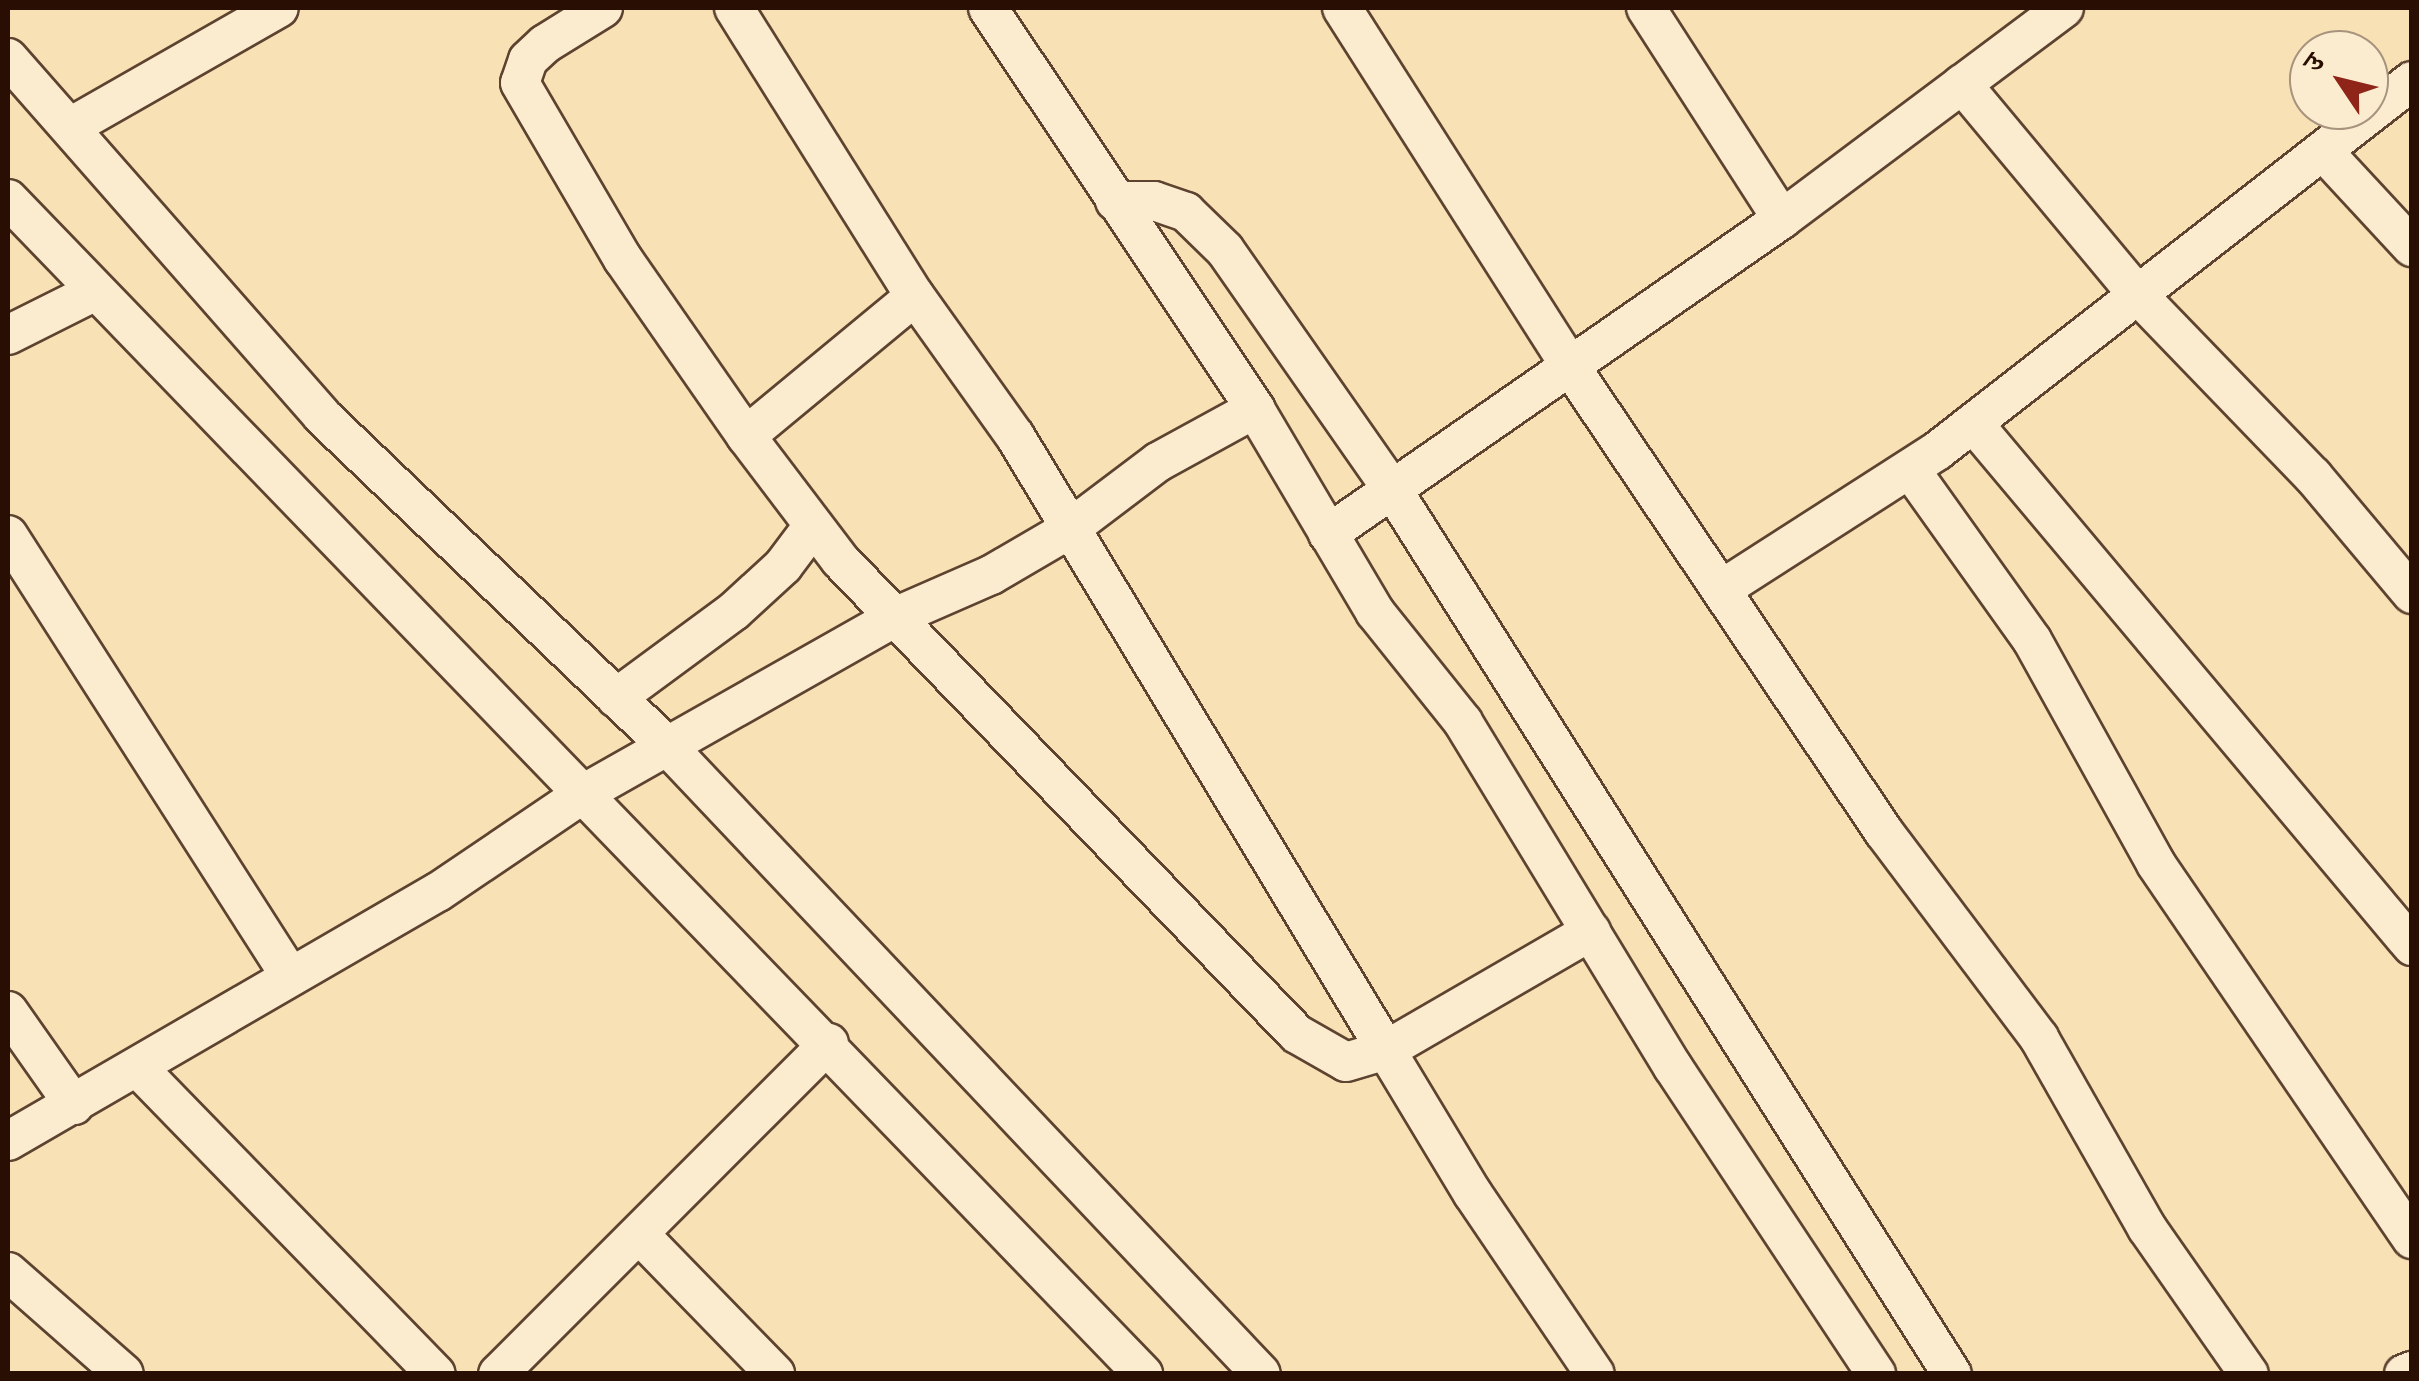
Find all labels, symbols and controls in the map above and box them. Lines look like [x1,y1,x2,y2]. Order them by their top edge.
north arrow [2289,30,2389,130]
text: उ [2296,47,2337,81]

